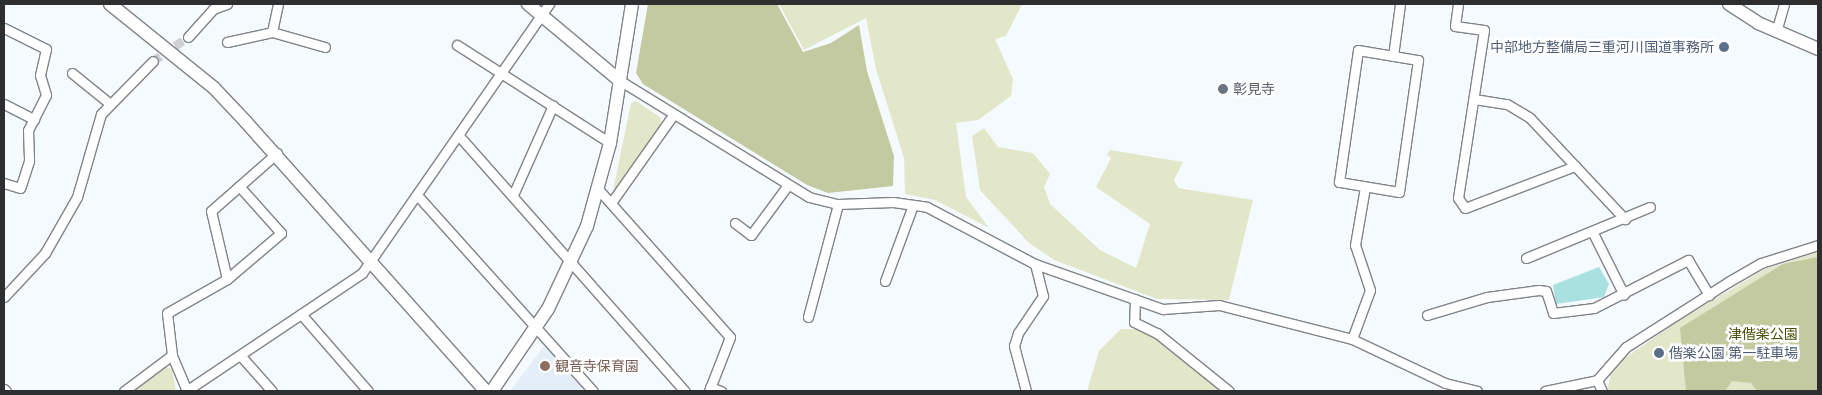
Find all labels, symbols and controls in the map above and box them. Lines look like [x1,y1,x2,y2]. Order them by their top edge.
place label: 中部地方整備局三重河川国道事務所 [1490,39,1714,55]
marker: 中部地方整備局三重河川国道事務所 [1718,41,1730,53]
place label: 彰見寺 [1233,81,1275,97]
marker: 彰見寺 [1217,83,1229,95]
park label: 津偕楽公園 [1728,326,1798,342]
place label: 偕楽公園 第一駐車場 [1669,345,1798,361]
marker: 偕楽公園 第一駐車場 [1653,347,1665,359]
place label: 観音寺保育園 [555,358,639,374]
marker: 観音寺保育園 [539,360,551,372]

